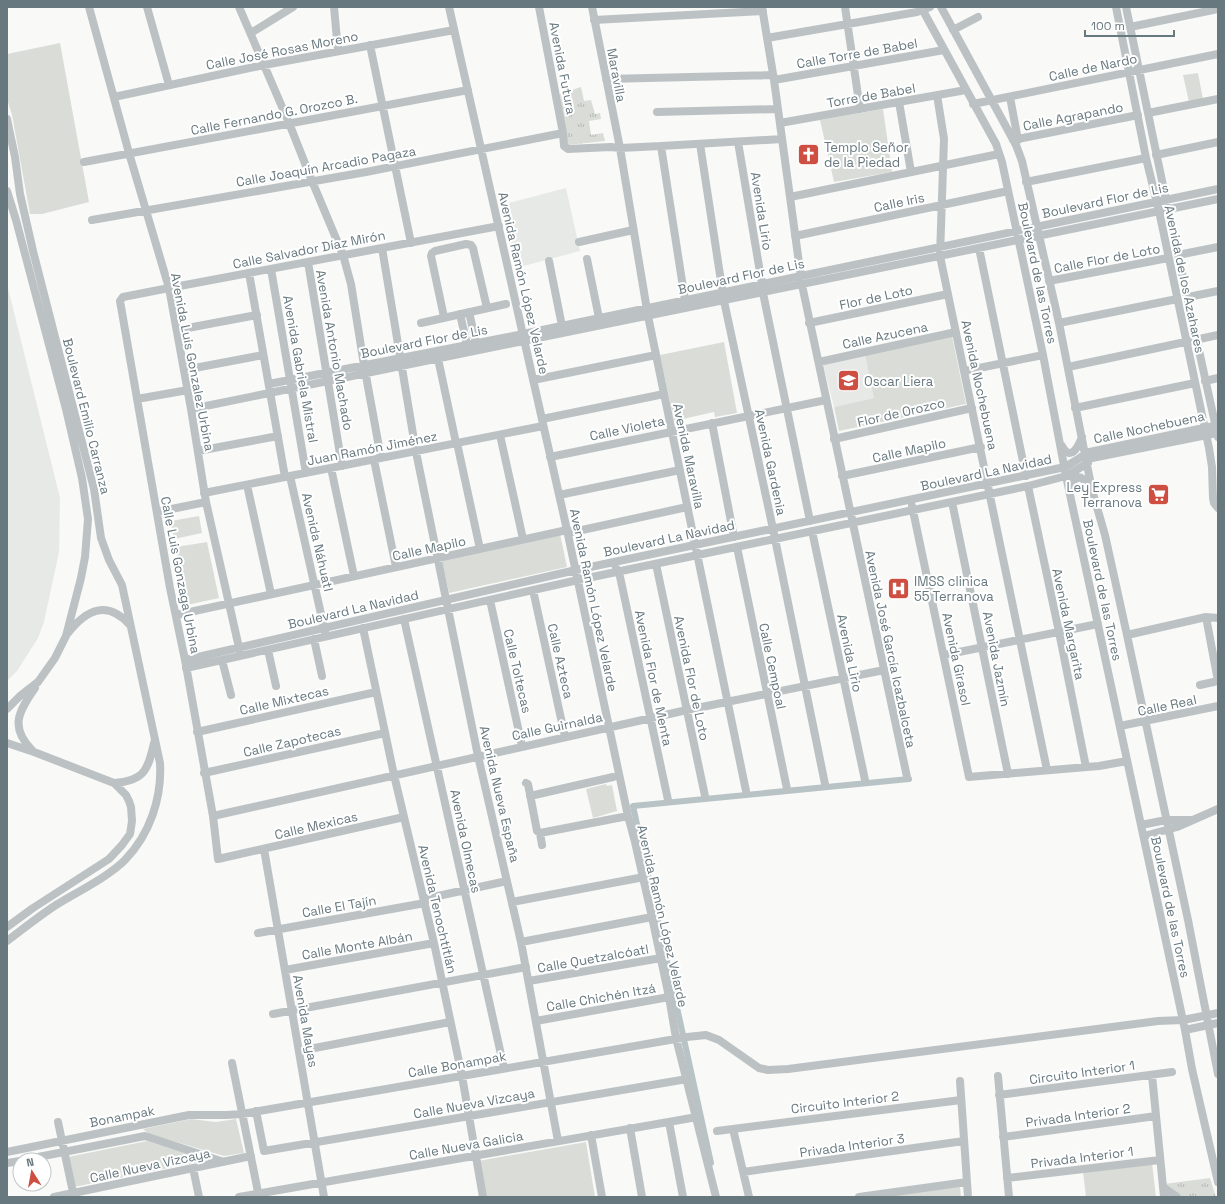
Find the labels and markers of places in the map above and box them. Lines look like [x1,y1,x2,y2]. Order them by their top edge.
place label: Templo Señor de la Piedad [824,139,909,171]
church icon: Templo Señor de la Piedad [795,141,821,167]
school or university icon: Oscar Liera [836,368,862,394]
place label: Oscar Liera [864,373,934,390]
place label: Ley Express Terranova [1066,479,1143,511]
supermarket icon: Ley Express Terranova [1145,481,1171,507]
place label: IMSS clinica 55 Terranova [914,573,994,605]
hospital icon: IMSS clinica 55 Terranova [886,575,912,601]

